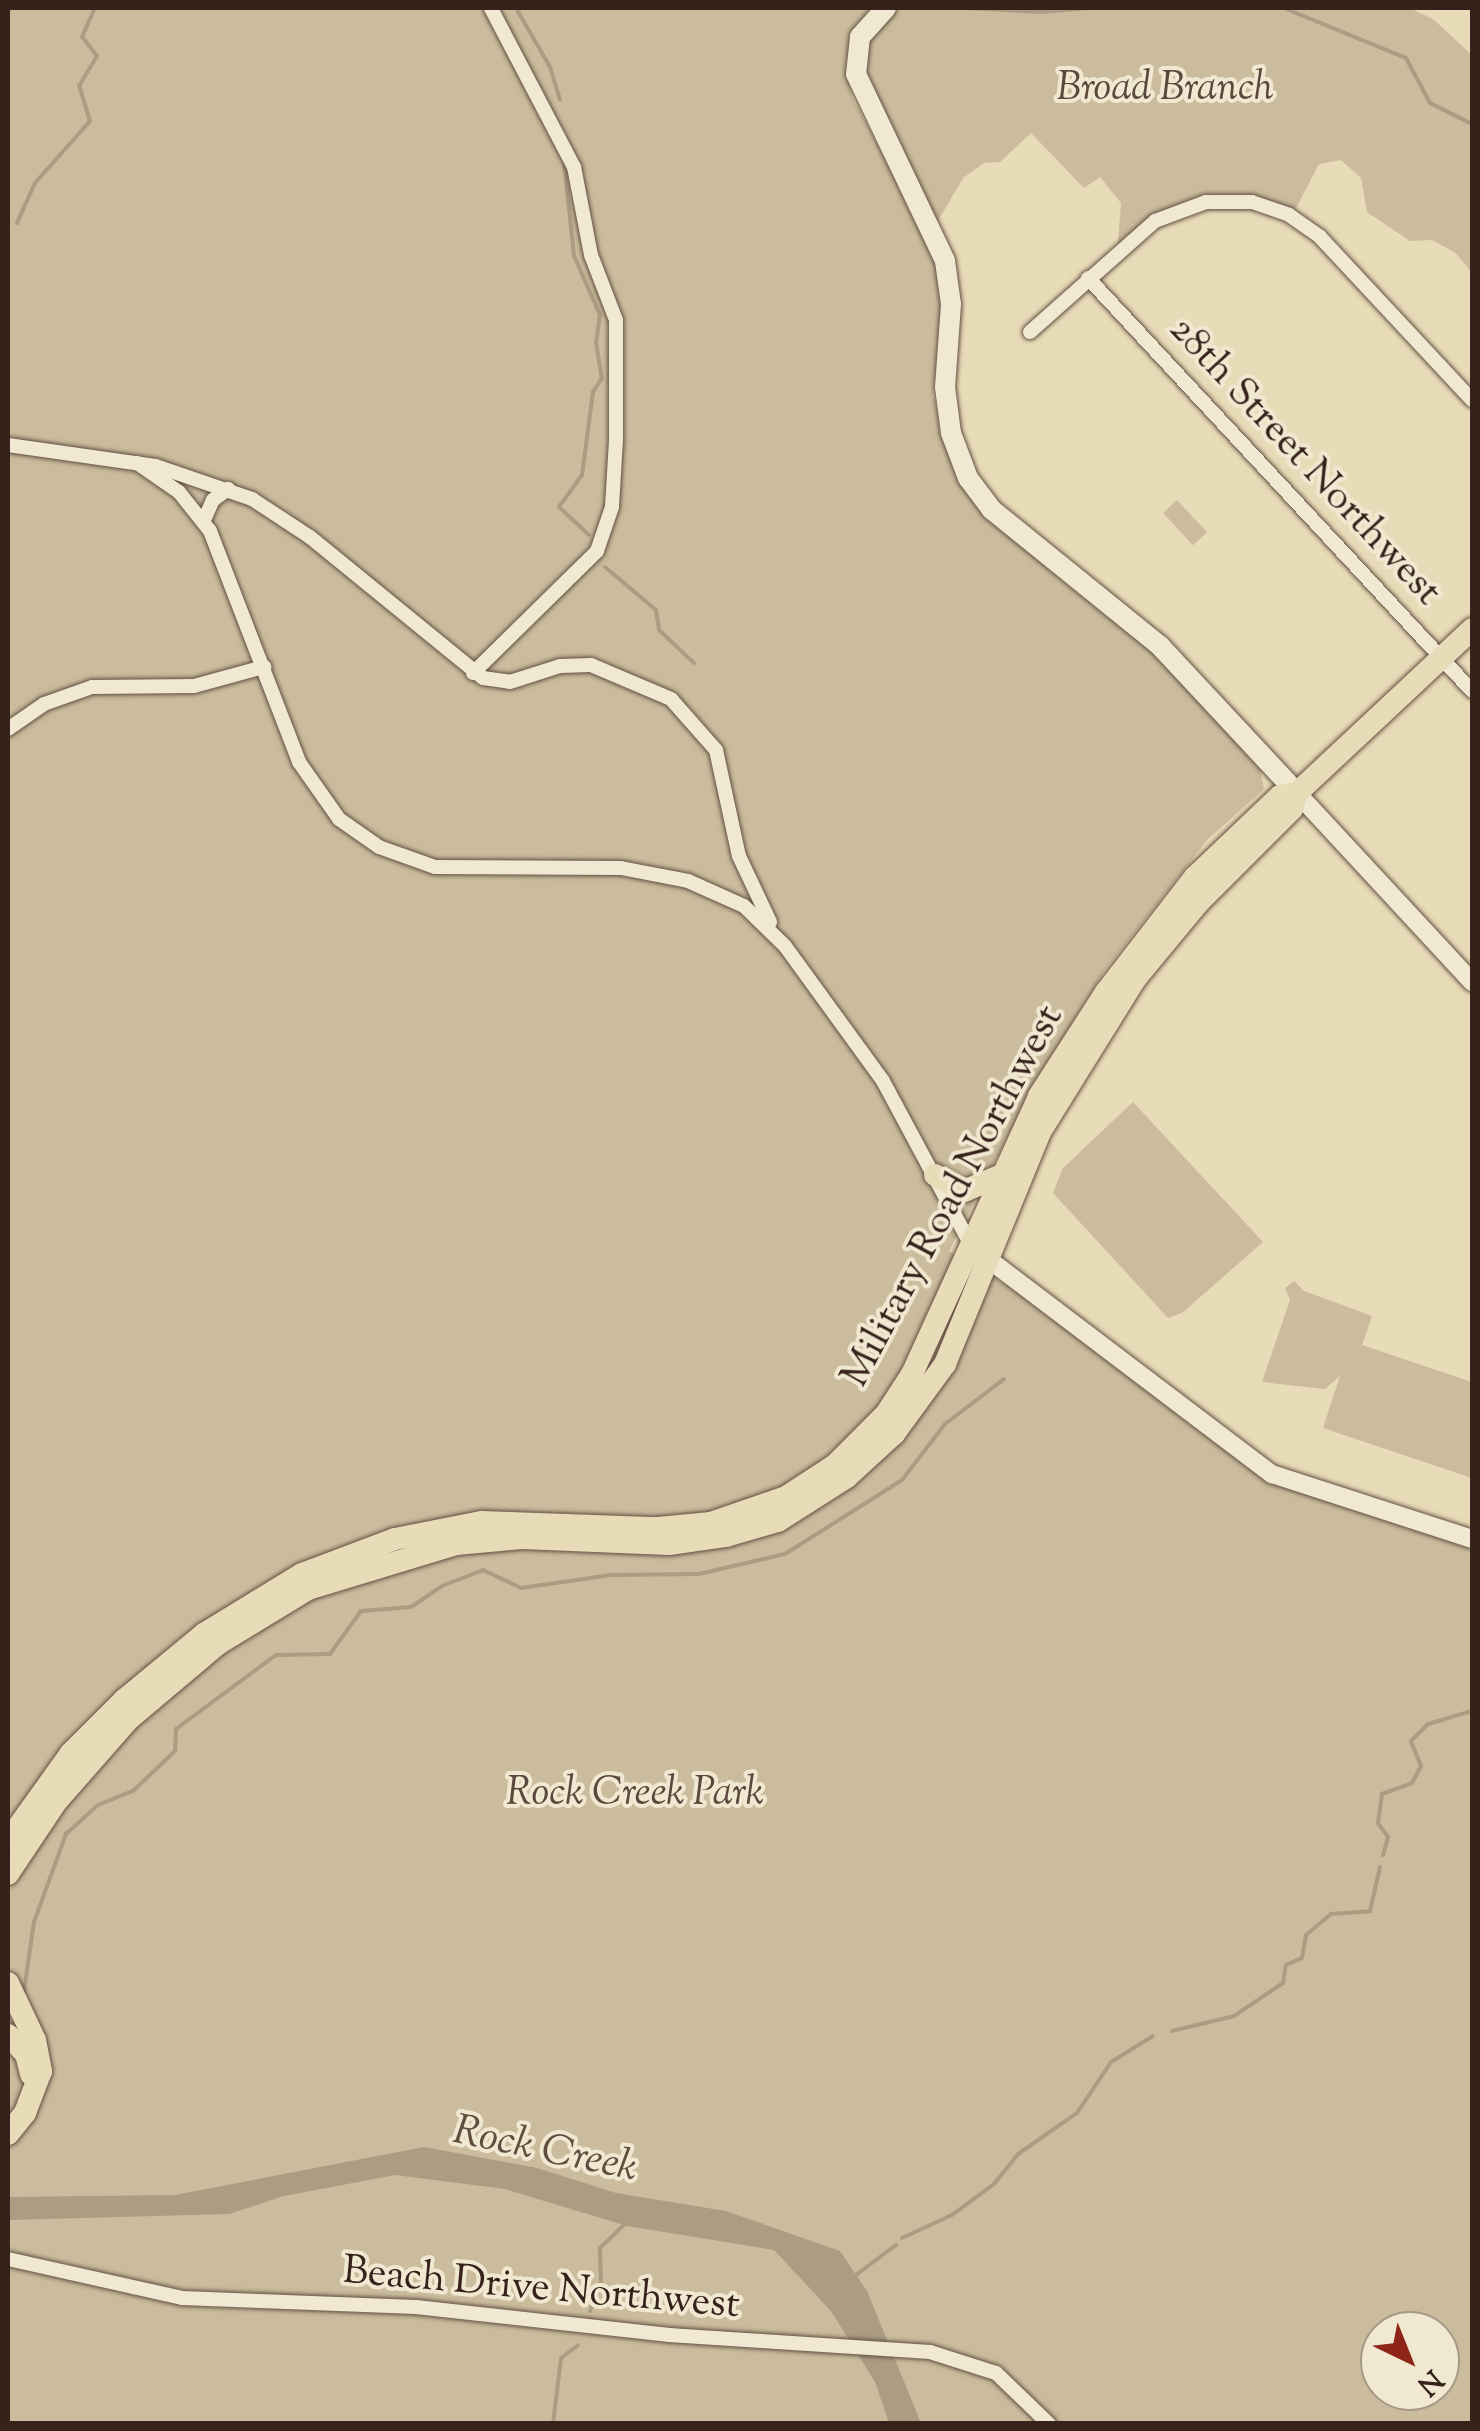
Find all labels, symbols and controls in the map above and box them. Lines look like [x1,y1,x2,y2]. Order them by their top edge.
park label: Broad Branch [1057,66,1273,114]
street label: 28th Street Northwest [1158,307,1450,617]
street label: Military Road Northwest [833,998,1075,1396]
park label: Rock Creek Park [506,1771,764,1819]
water label: Rock Creek [448,2107,642,2195]
street label: Beach Drive Northwest [341,2249,741,2331]
north arrow [1360,2311,1460,2411]
text: N [1407,2359,1451,2404]

